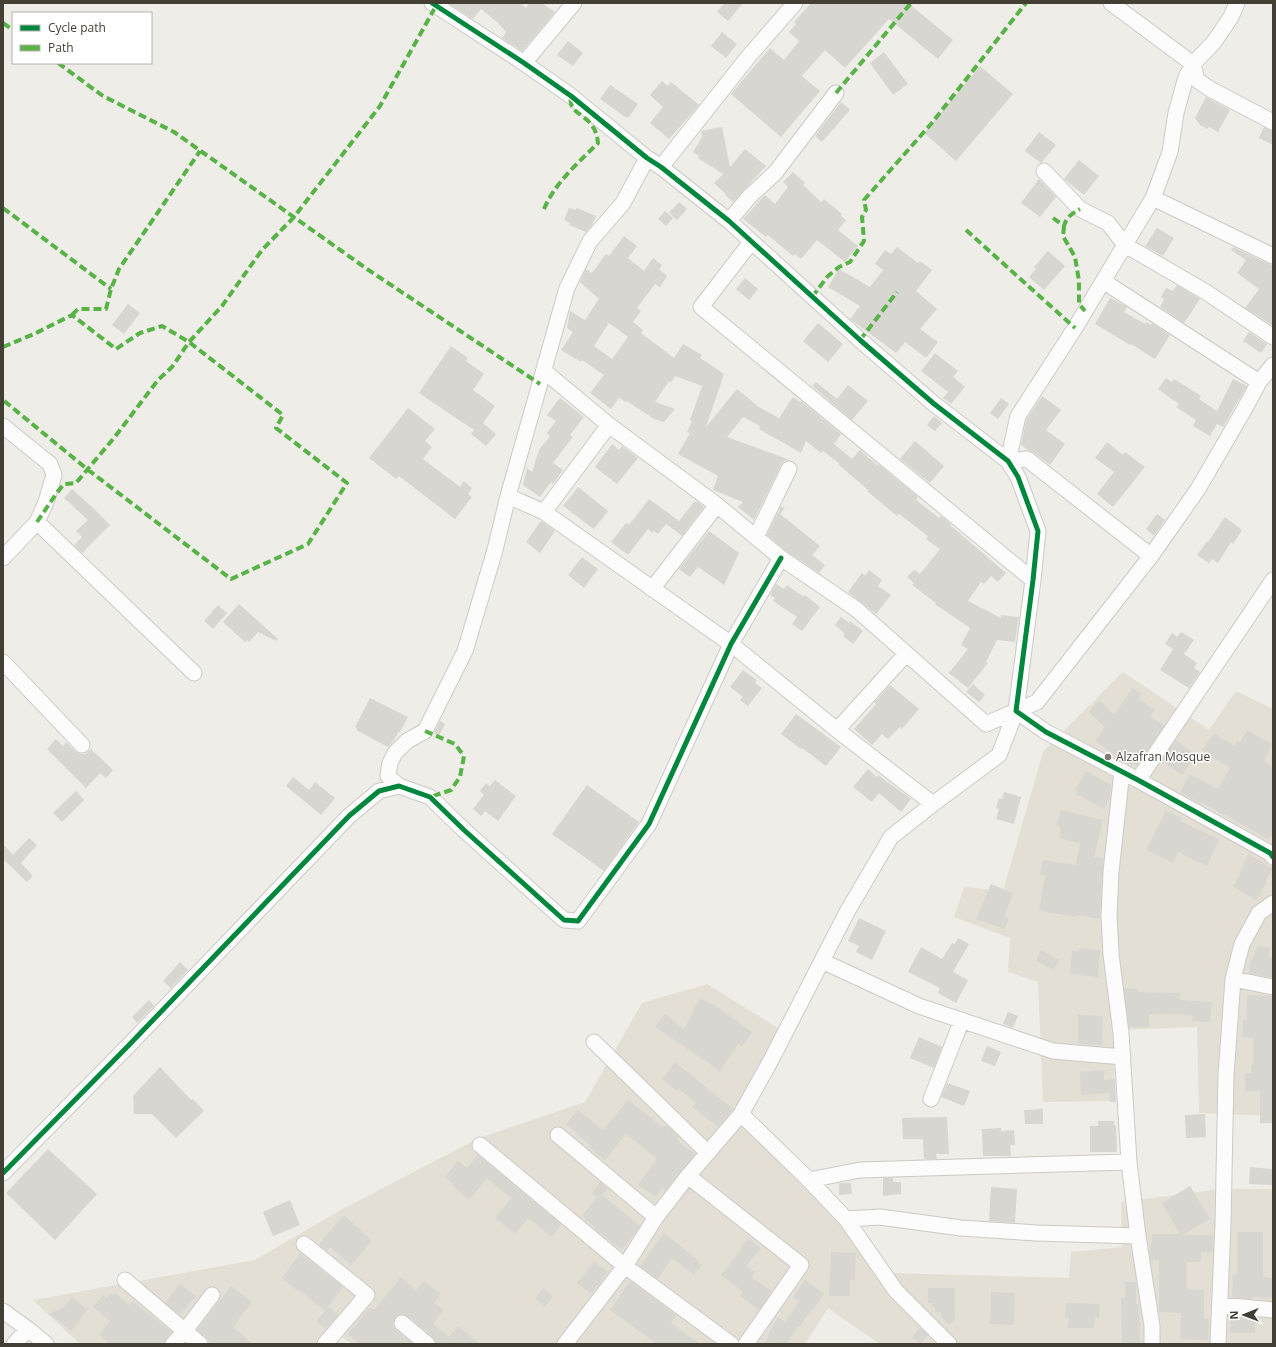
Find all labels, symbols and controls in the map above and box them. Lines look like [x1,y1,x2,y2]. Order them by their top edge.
legend [12,12,152,64]
text: Cycle path [48,19,106,36]
text: Path [48,39,74,56]
place label: Alzafran Mosque [1116,748,1210,765]
marker: Alzafran Mosque [1103,752,1113,762]
north arrow [1224,1295,1264,1335]
text: N [1226,1311,1241,1320]

